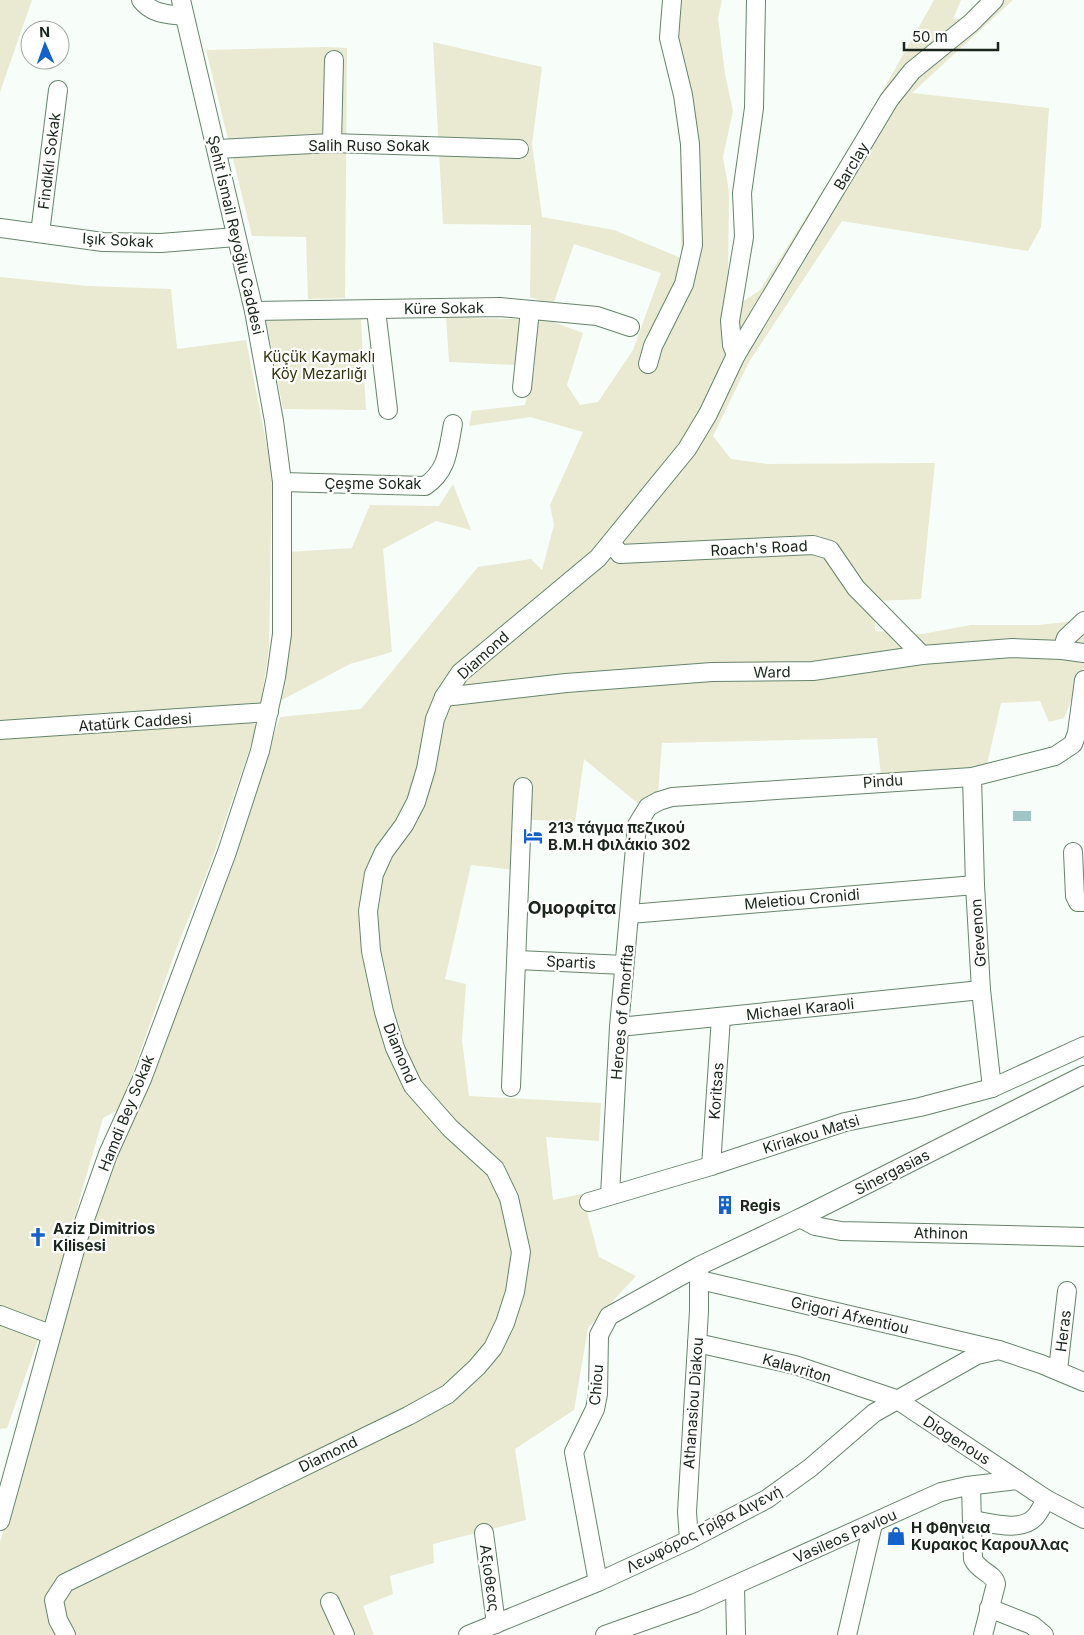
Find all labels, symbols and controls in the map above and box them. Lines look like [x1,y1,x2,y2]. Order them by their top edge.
north arrow [20,20,70,70]
scale bar [904,20,998,52]
text: N [39,23,50,40]
text: 50 m [912,27,948,46]
street label: Findıklı Sokak [34,111,64,210]
street label: Şehit İsmail Reyoğlu Caddesi [204,133,268,337]
street label: Salih Ruso Sokak [308,136,431,155]
street label: Barclay [829,138,873,193]
street label: Işık Sokak [82,229,155,251]
street label: Küre Sokak [404,298,485,318]
park label: Küçük Kaymaklı Köy Mezarlığı [263,347,375,383]
street label: Çeşme Sokak [324,474,422,493]
street label: Roach's Road [710,536,808,560]
street label: Diamond [453,627,513,683]
street label: Ward [753,662,791,682]
street label: Atatürk Caddesi [78,709,192,735]
street label: Pindu [862,770,904,792]
place label: 213 τάγμα πεζικού B.M.H Φιλάκιο 302 [548,818,690,854]
hotel icon: 213 τάγμα πεζικού B.M.H Φιλάκιο 302 [522,825,544,847]
street label: Meletiou Cronidi [743,884,861,914]
district label: Ομορφίτα [528,897,616,918]
street label: Grevenon [966,898,990,968]
street label: Heroes of Omorfita [607,943,637,1081]
street label: Spartis [546,951,596,973]
street label: Michael Karaoli [745,994,855,1024]
street label: Diamond [379,1020,421,1086]
street label: Hamdi Bey Sokak [94,1051,158,1174]
street label: Koritsas [705,1062,727,1120]
street label: Kiriakou Matsi [760,1110,862,1158]
street label: Sinergasias [851,1145,933,1199]
building icon: Regis [714,1194,736,1216]
place label: Regis [740,1196,781,1215]
place label: Aziz Dimitrios Kilisesi [53,1219,155,1255]
street label: Athinon [914,1223,968,1243]
church icon: Aziz Dimitrios Kilisesi [27,1226,49,1248]
street label: Grigori Afxentiou [789,1292,911,1338]
street label: Heras [1051,1309,1075,1353]
street label: Athanasiou Diakou [679,1337,707,1469]
street label: Kalavriton [760,1349,834,1387]
street label: Chiou [585,1364,607,1406]
street label: Diogenous [920,1411,994,1469]
street label: Diamond [295,1432,361,1476]
street label: Λεωφόρος Γρίβα Διγενή [623,1481,785,1577]
street label: Vasileos Pavlou [790,1505,900,1567]
place label: Η Φθηνεια Κυρακος Καρουλλας [911,1518,1069,1554]
shop icon: Η Φθηνεια Κυρακος Καρουλλας [885,1525,907,1547]
street label: Αξιοθεας [476,1543,504,1613]

